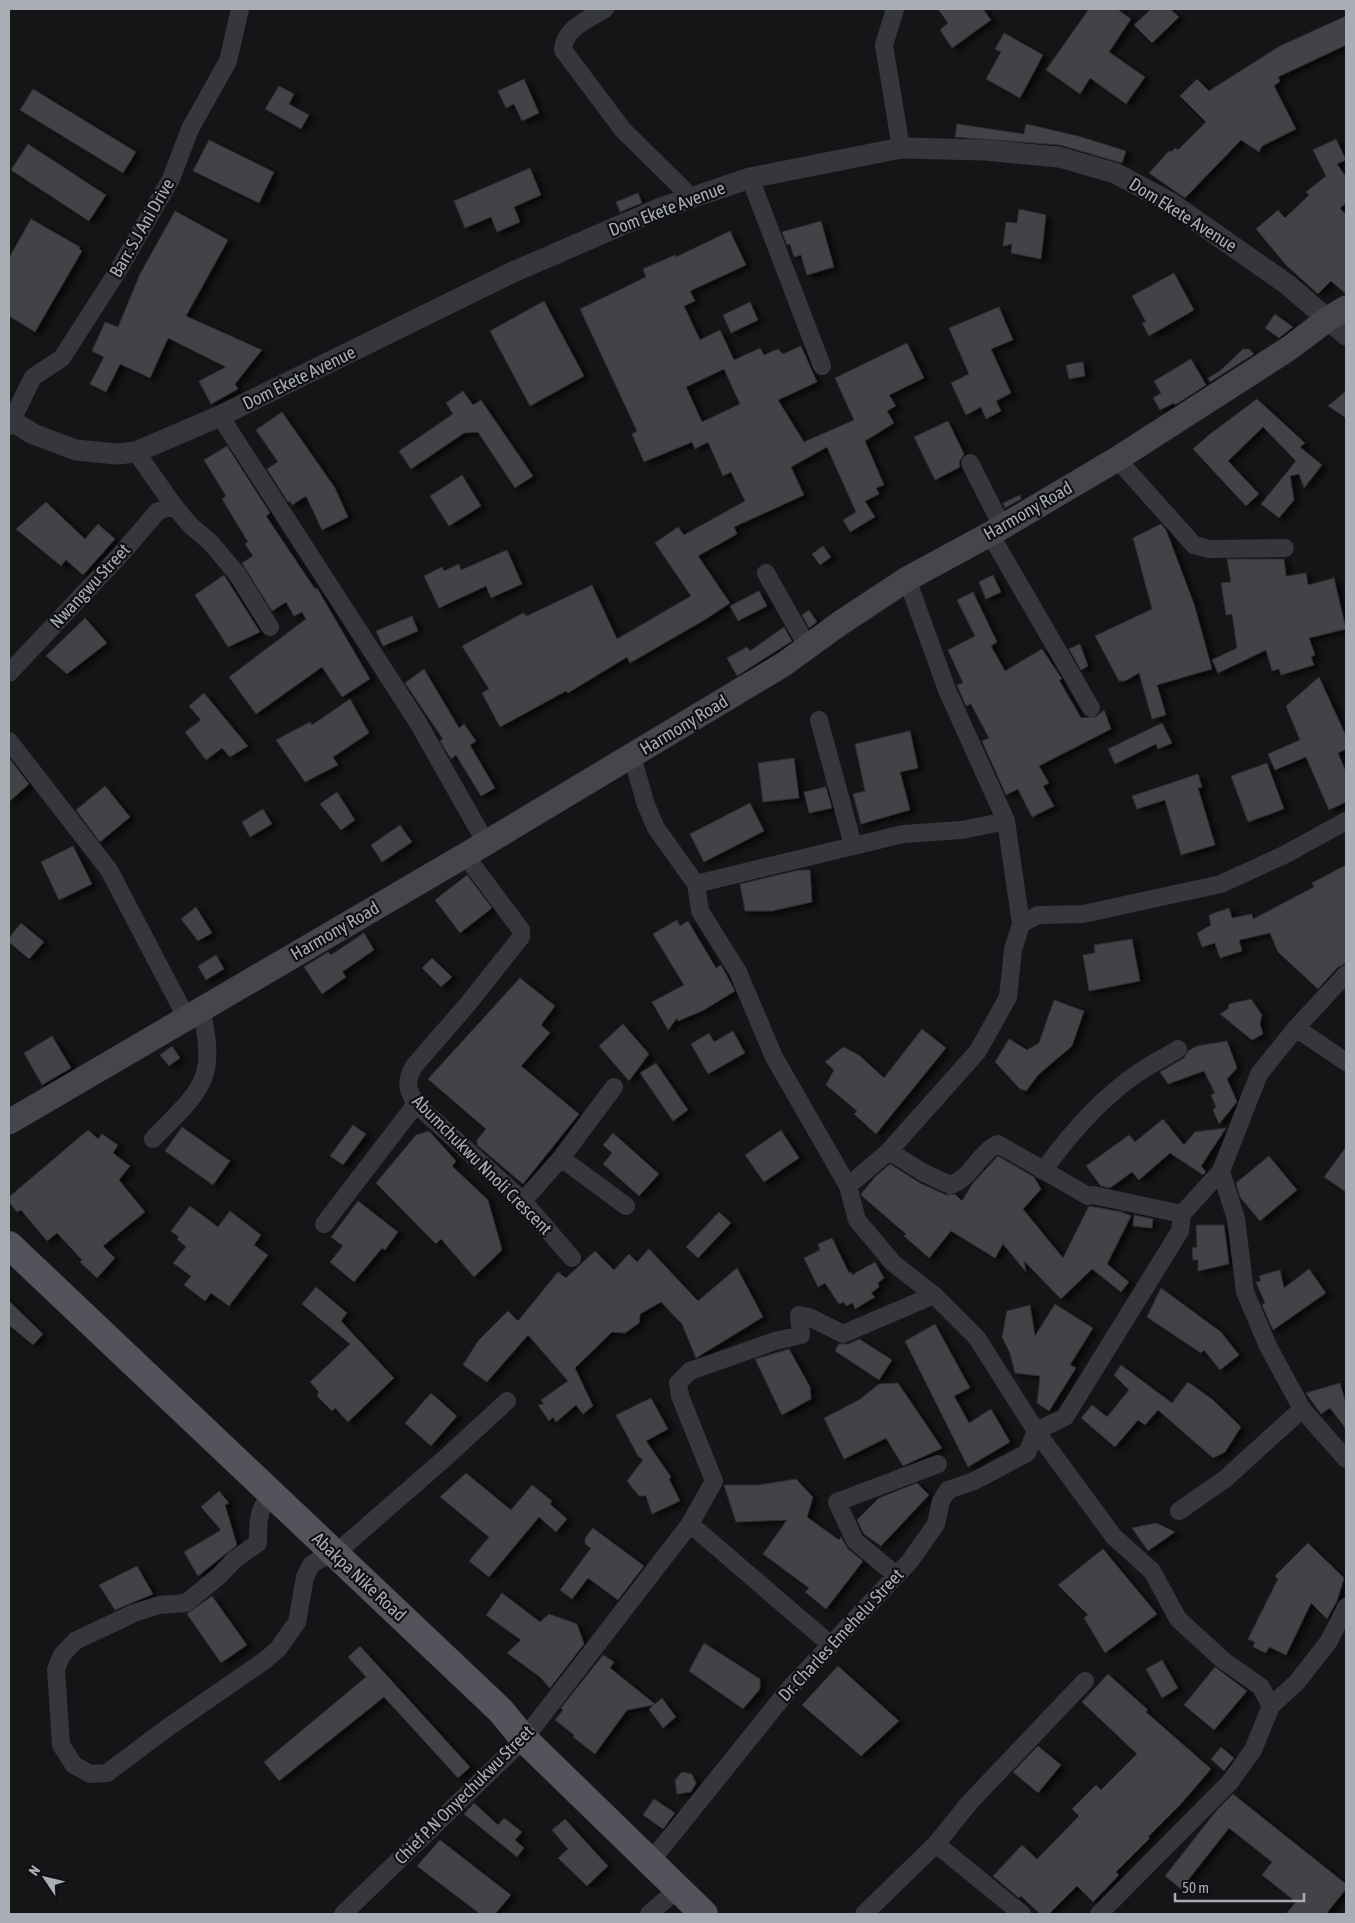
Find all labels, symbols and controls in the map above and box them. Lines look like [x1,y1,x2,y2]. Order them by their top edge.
street label: Dom Ekete Avenue [1126,173,1241,256]
street label: Barr. S.J Ani Drive [105,175,178,281]
street label: Dom Ekete Avenue [606,177,728,240]
street label: Dom Ekete Avenue [239,341,359,414]
street label: Harmony Road [980,477,1076,544]
street label: Nwangwu Street [45,539,134,632]
street label: Harmony Road [636,690,731,759]
street label: Harmony Road [287,897,383,964]
street label: Abumchukwu Nnoli Crescent [408,1090,557,1239]
street label: Abakpa Nike Road [308,1528,411,1625]
street label: Dr. Charles Emehelu Street [774,1564,907,1705]
street label: Chief P.N Onyechukwu Street [390,1721,537,1868]
north arrow [20,1853,70,1903]
text: N [25,1863,43,1879]
scale bar [1175,1870,1304,1902]
text: 50 m [1182,1879,1209,1896]

